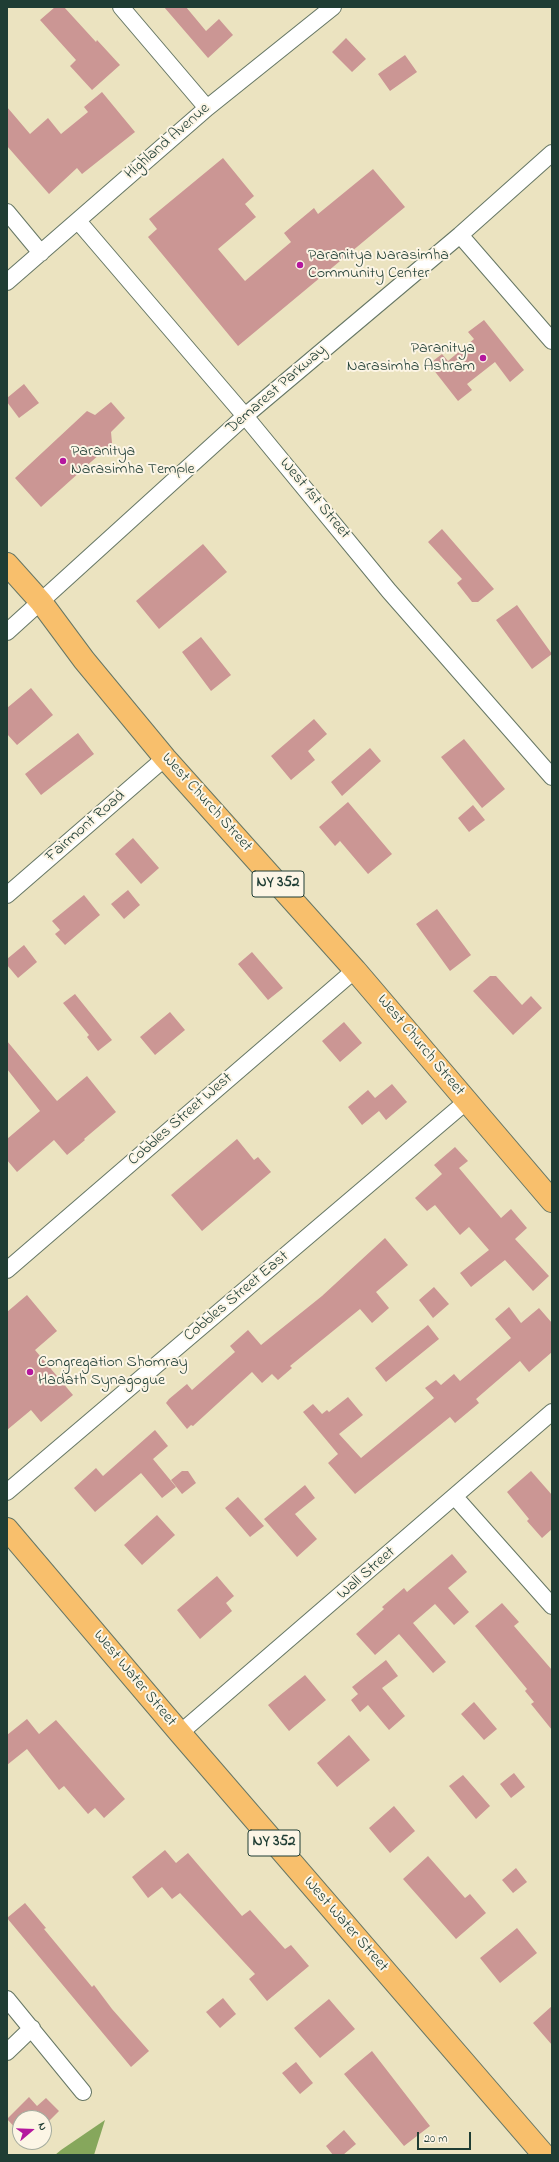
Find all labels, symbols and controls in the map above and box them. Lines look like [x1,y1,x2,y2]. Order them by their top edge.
street label: Highland Avenue [122,100,214,184]
place label: Paranitya Narasimha Community Center [308,246,449,284]
marker: Paranitya Narasimha Community Center [295,260,305,270]
place label: Paranitya Narasimha Ashram [347,339,475,377]
street label: Demarest Parkway [223,341,331,439]
marker: Paranitya Narasimha Ashram [478,353,488,363]
place label: Paranitya Narasimha Temple [71,442,195,480]
street label: West 1st Street [275,455,353,543]
marker: Paranitya Narasimha Temple [58,456,68,466]
street label: West Church Street [157,750,255,856]
street label: Fairmont Road [42,787,130,867]
road number: NY 352 [252,871,304,897]
street label: West Church Street [372,991,468,1101]
street label: Cobbles Street West [125,1069,237,1171]
street label: Cobbles Street East [181,1248,293,1346]
place label: Congregation Shomray Hadath Synagogue [38,1353,188,1391]
marker: Congregation Shomray Hadath Synagogue [25,1367,35,1377]
street label: Wall Street [334,1544,400,1604]
street label: West Water Street [88,1627,180,1731]
road number: NY 352 [248,1830,300,1856]
street label: West Water Street [298,1873,392,1977]
north arrow [12,2110,52,2150]
text: N [34,2120,51,2133]
scale bar [419,2124,473,2150]
text: 20 m [424,2130,447,2148]

